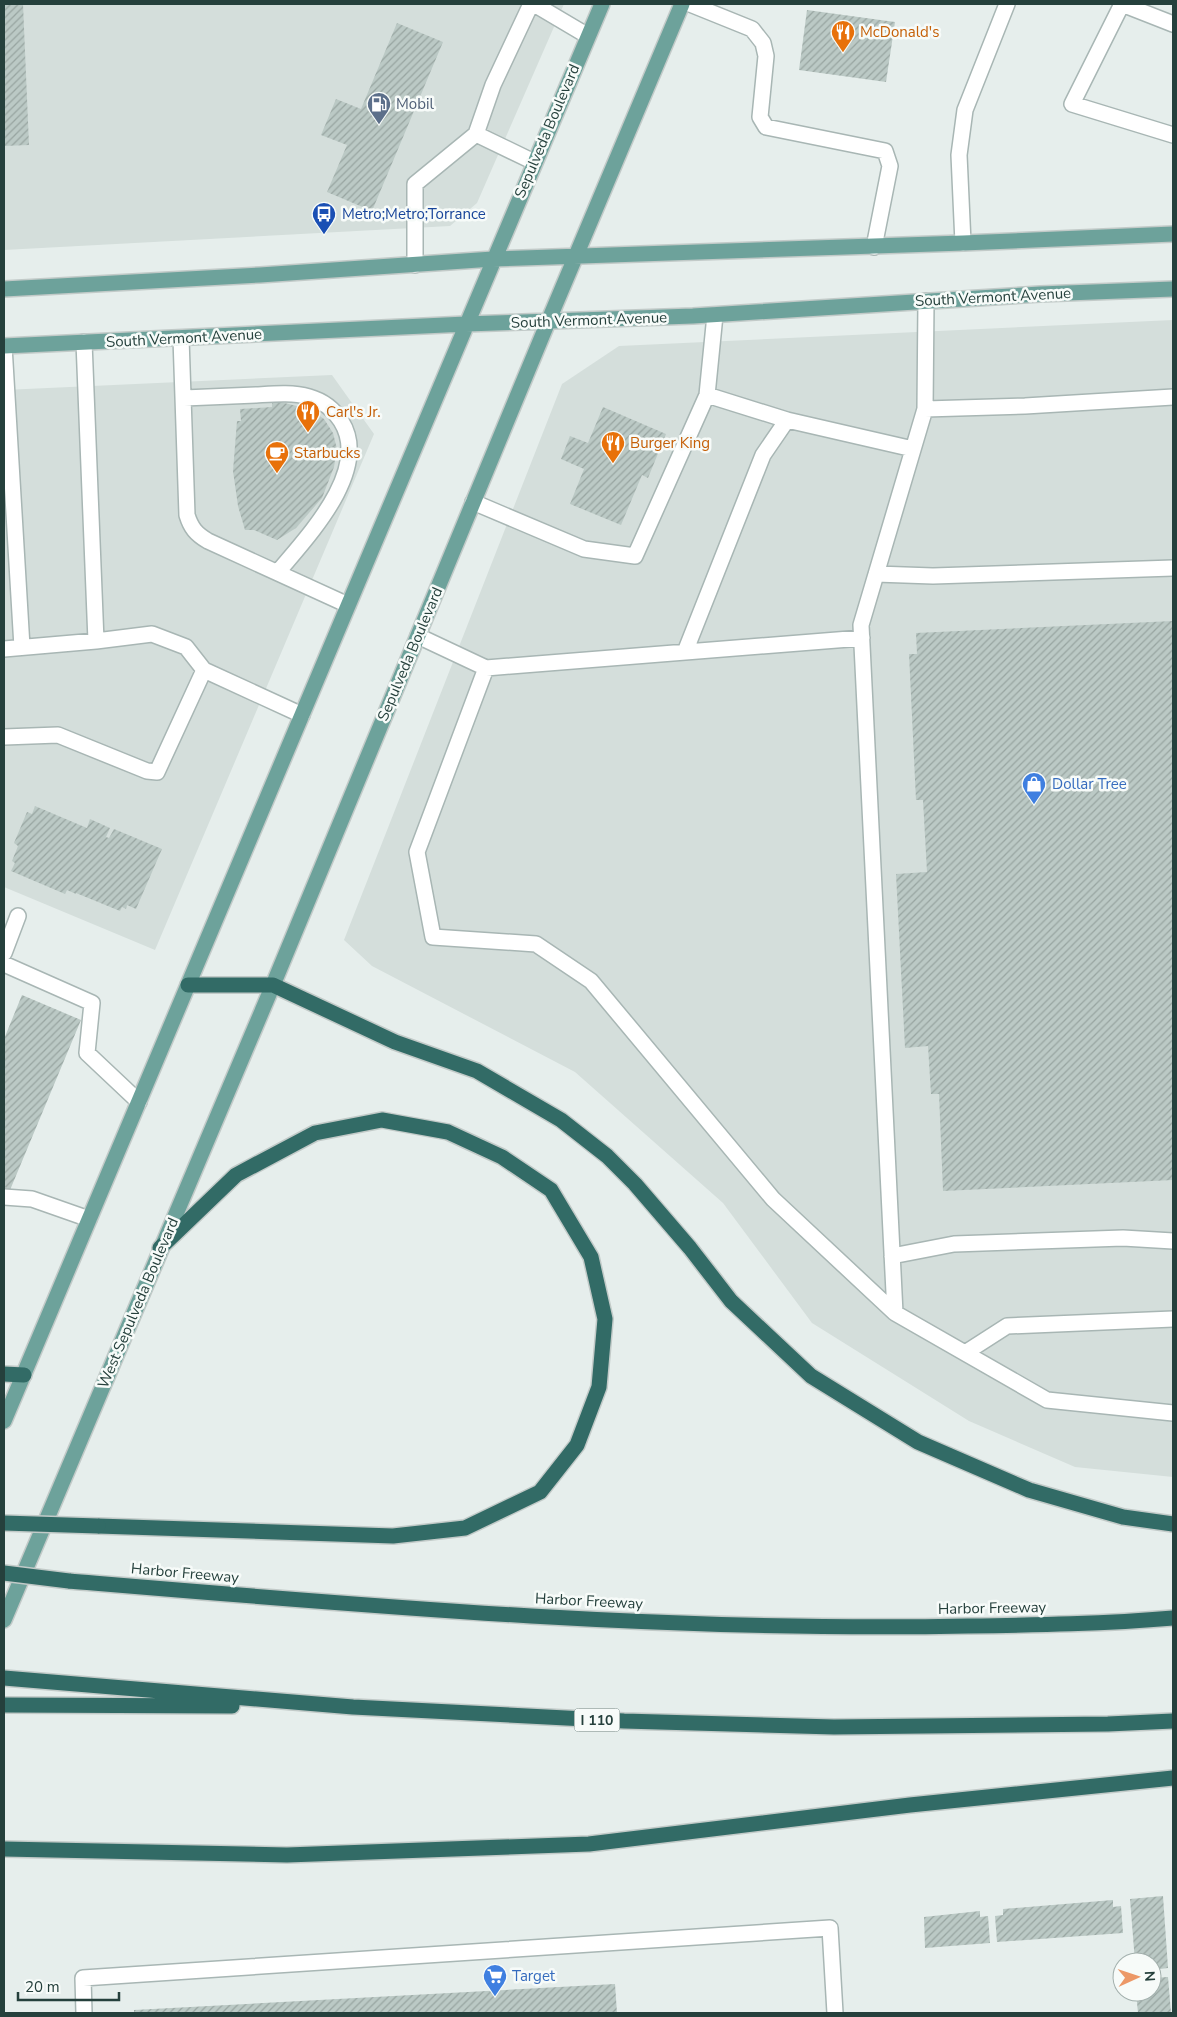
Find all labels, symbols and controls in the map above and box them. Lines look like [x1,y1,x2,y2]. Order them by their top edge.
restaurant icon: McDonald's [830,19,856,53]
place label: McDonald's [860,22,939,42]
street label: Sepulveda Boulevard [510,61,584,201]
fuel station icon: Mobil [366,91,392,125]
place label: Mobil [396,94,434,114]
bus stop icon: Metro;Metro;Torrance [311,201,337,235]
place label: Metro;Metro;Torrance [342,204,486,224]
street label: South Vermont Avenue [914,283,1072,311]
street label: South Vermont Avenue [511,307,667,333]
street label: South Vermont Avenue [105,324,263,352]
restaurant icon: Carl's Jr. [295,399,321,433]
place label: Carl's Jr. [326,402,381,422]
restaurant icon: Burger King [600,430,626,464]
place label: Burger King [630,433,710,453]
cafe icon: Starbucks [264,440,290,474]
place label: Starbucks [294,443,360,463]
street label: Sepulveda Boulevard [373,584,447,724]
shop icon: Dollar Tree [1021,771,1047,805]
place label: Dollar Tree [1052,774,1127,794]
street label: West Sepulveda Boulevard [93,1215,183,1391]
street label: Harbor Freeway [130,1558,240,1588]
street label: Harbor Freeway [534,1588,644,1614]
street label: Harbor Freeway [938,1597,1047,1619]
road number: I 110 [574,1708,620,1732]
north arrow [1112,1952,1162,2002]
supermarket icon: Target [482,1963,508,1997]
place label: Target [512,1966,556,1986]
scale bar [18,1970,119,2002]
text: N [1140,1971,1159,1982]
text: 20 m [25,1977,60,1997]

